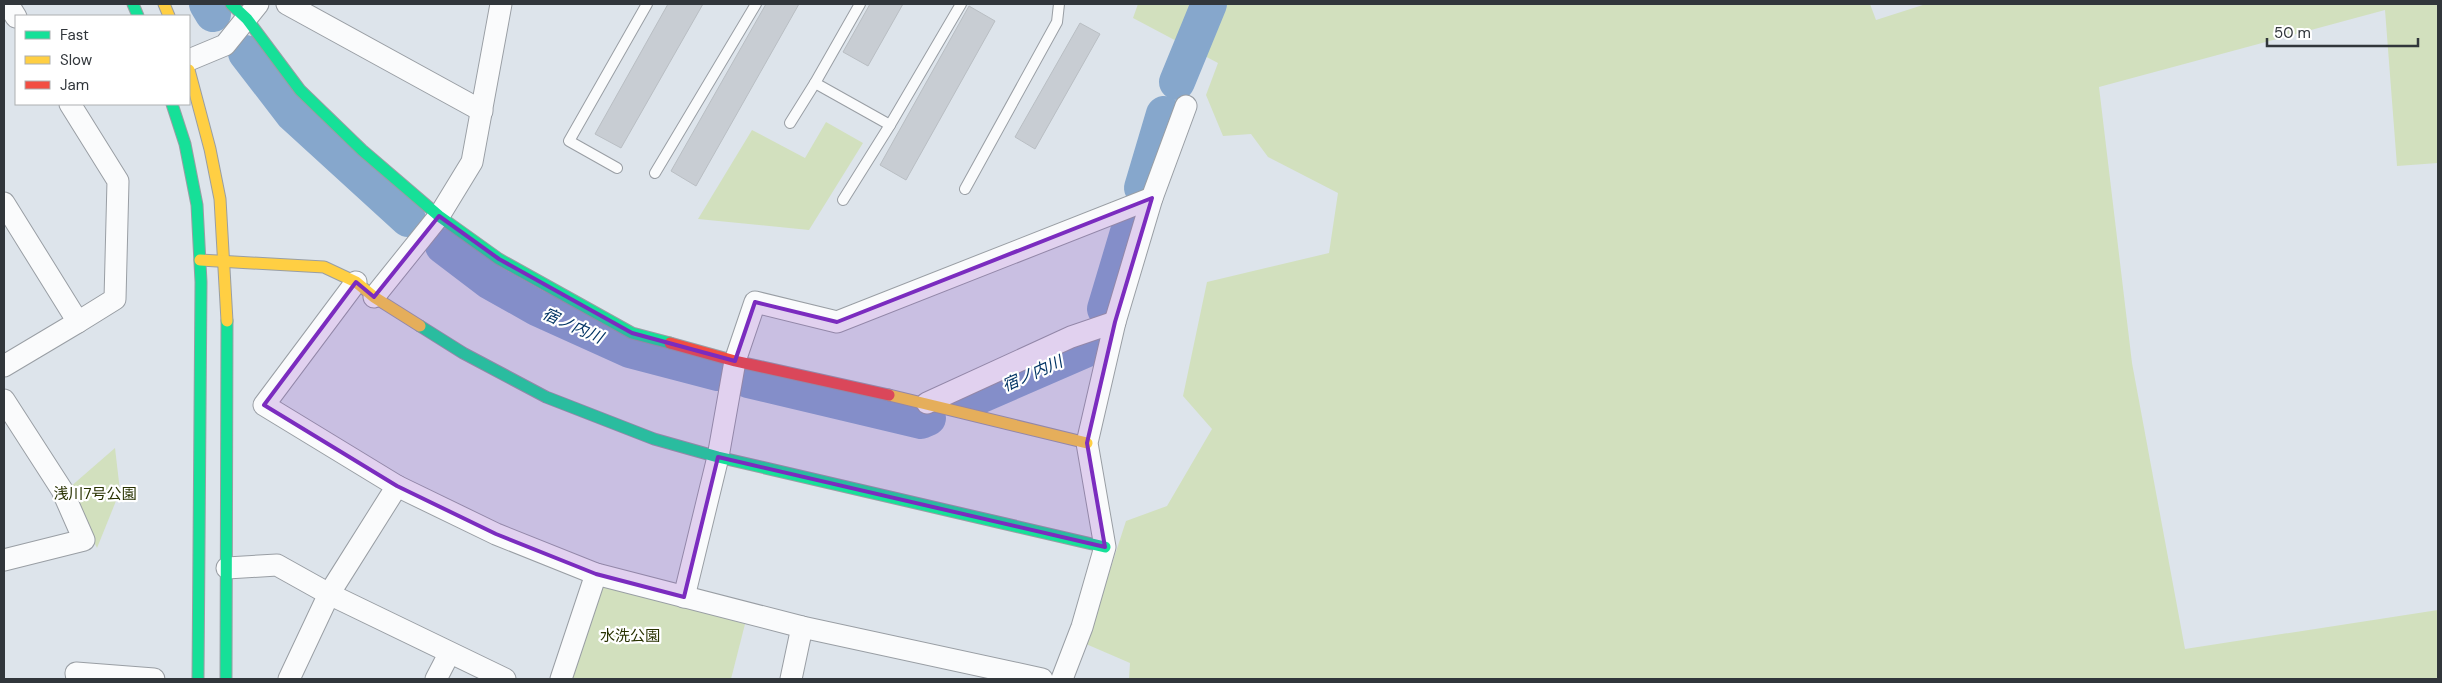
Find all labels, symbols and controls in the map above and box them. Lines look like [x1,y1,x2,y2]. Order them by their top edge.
legend [15,15,190,105]
scale bar [2267,15,2418,47]
text: 50 m [2274,23,2311,43]
text: Fast [60,25,89,45]
text: Slow [60,50,93,70]
text: Jam [60,75,89,95]
water label: 宿ノ内川 [539,303,608,349]
water label: 宿ノ内川 [999,350,1068,396]
park label: 浅川7号公園 [53,484,137,504]
park label: 水洗公園 [600,626,660,646]

